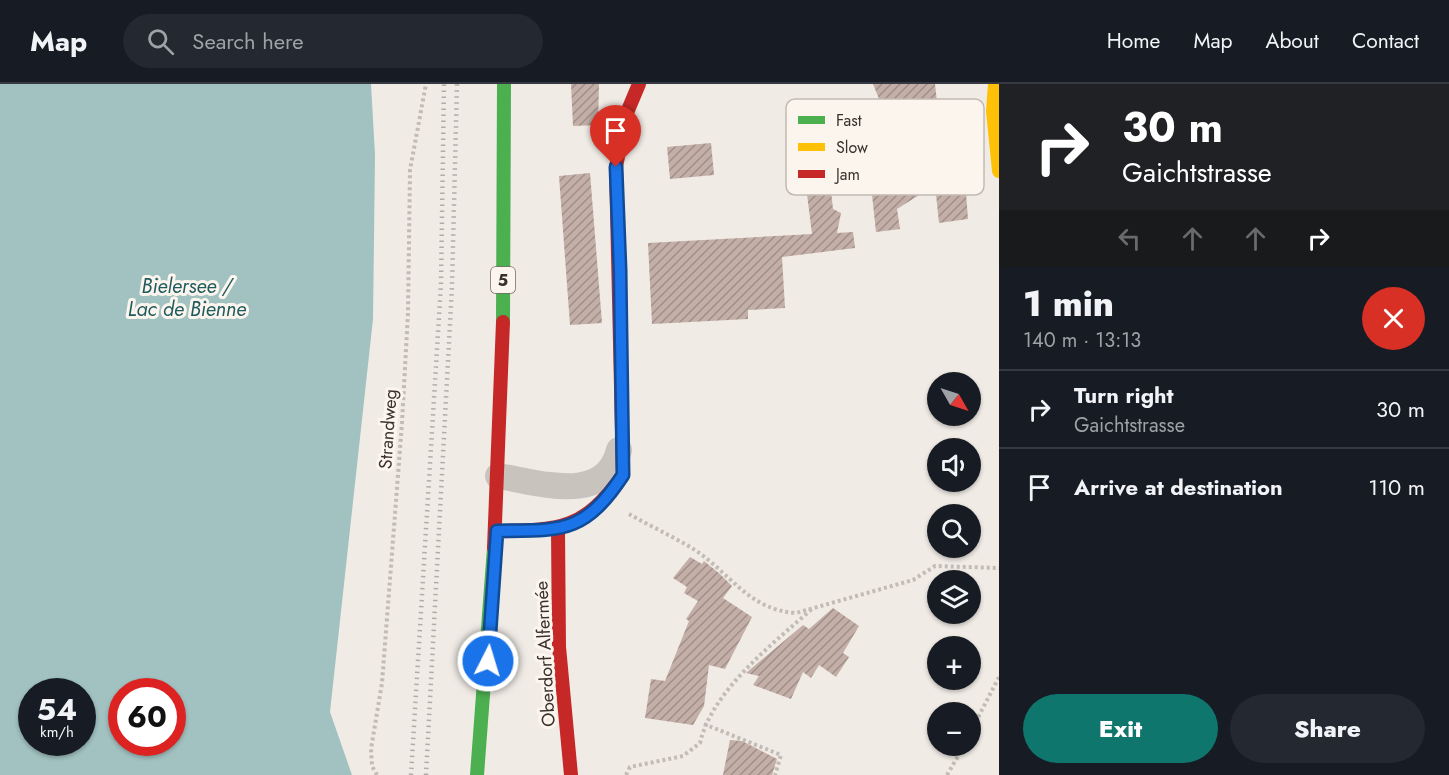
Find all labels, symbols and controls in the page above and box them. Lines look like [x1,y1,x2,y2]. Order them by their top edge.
search box [123,14,543,68]
text: Map [30,21,87,62]
icon: search [144,25,177,58]
text: Search here [192,25,304,57]
text: Home [1107,26,1160,56]
text: Map [1193,26,1233,56]
text: About [1266,26,1319,56]
text: Contact [1352,26,1419,56]
text: 30 m [1122,97,1223,158]
legend [786,99,984,195]
pin [590,105,641,167]
icon: right [1023,108,1101,186]
text: Fast [836,109,862,132]
icon: arrive [599,114,632,147]
text: Slow [836,136,868,159]
text: Gaichtstrasse [1122,153,1272,192]
text: Jam [834,163,860,186]
icon: left [1113,222,1146,255]
icon: ahead [1176,222,1209,255]
icon: ahead [1239,222,1272,255]
icon: right [1302,222,1335,255]
road number: 5 [491,267,515,293]
water label: Bielersee / Lac de Bienne [128,272,246,324]
text: 1 min [1023,277,1114,329]
button: close [1362,287,1425,350]
text: 140 m · 13:13 [1023,326,1141,355]
north arrow [927,372,981,426]
map controls [927,372,981,756]
text: Turn right [1074,379,1174,411]
street label: Strandweg [372,388,404,470]
icon: right [1023,393,1056,426]
text: 30 m [1376,393,1425,425]
text: Gaichtstrasse [1074,411,1185,440]
button: sound [927,438,981,492]
icon: arrive [1023,471,1056,504]
text: Arrive at destination [1074,471,1283,503]
text: 110 m [1368,471,1425,503]
button: search [927,504,981,558]
button: layers [927,570,981,624]
street label: Oberdorf Alfermée [528,580,562,728]
position arrow [456,629,520,693]
button: + [927,636,981,690]
speed limit sign: 60 [108,678,186,756]
text: 54 [37,688,77,731]
button: Exit [1023,694,1218,763]
button: Share [1230,694,1425,763]
button: − [927,702,981,756]
text: km/h [40,721,74,743]

